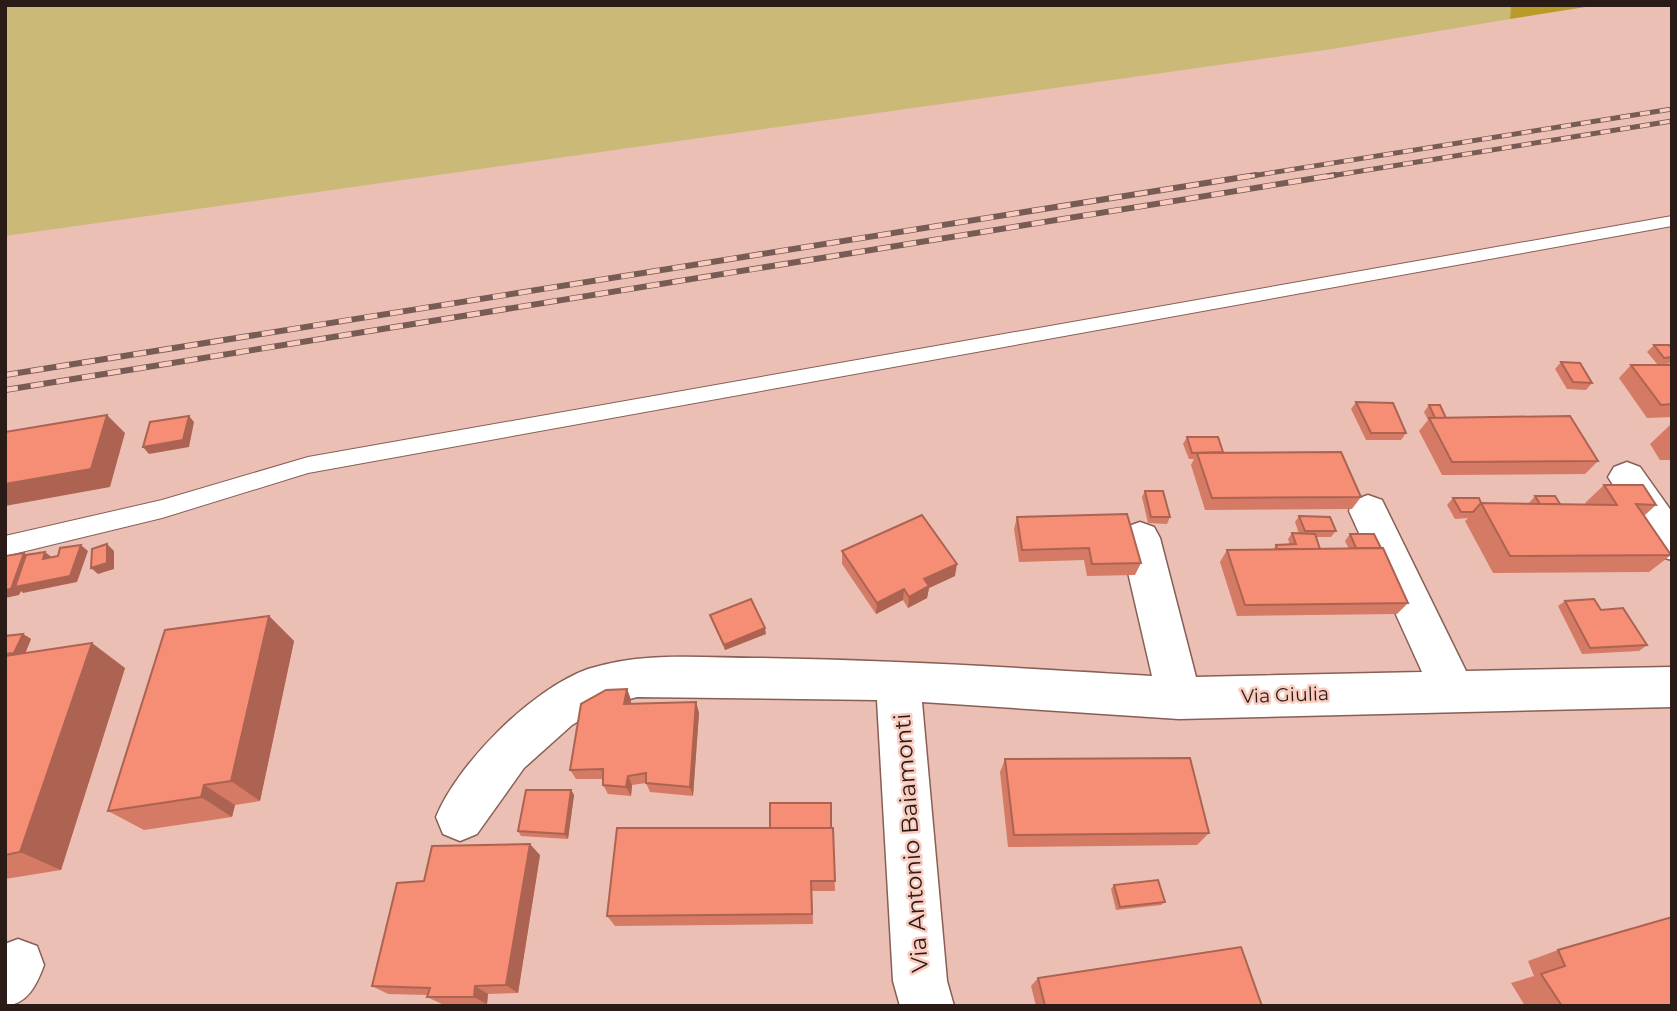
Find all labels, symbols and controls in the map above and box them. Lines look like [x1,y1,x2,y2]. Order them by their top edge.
street label: Via Giulia [1241,682,1329,708]
street label: Via Antonio Baiamonti [888,713,934,973]

